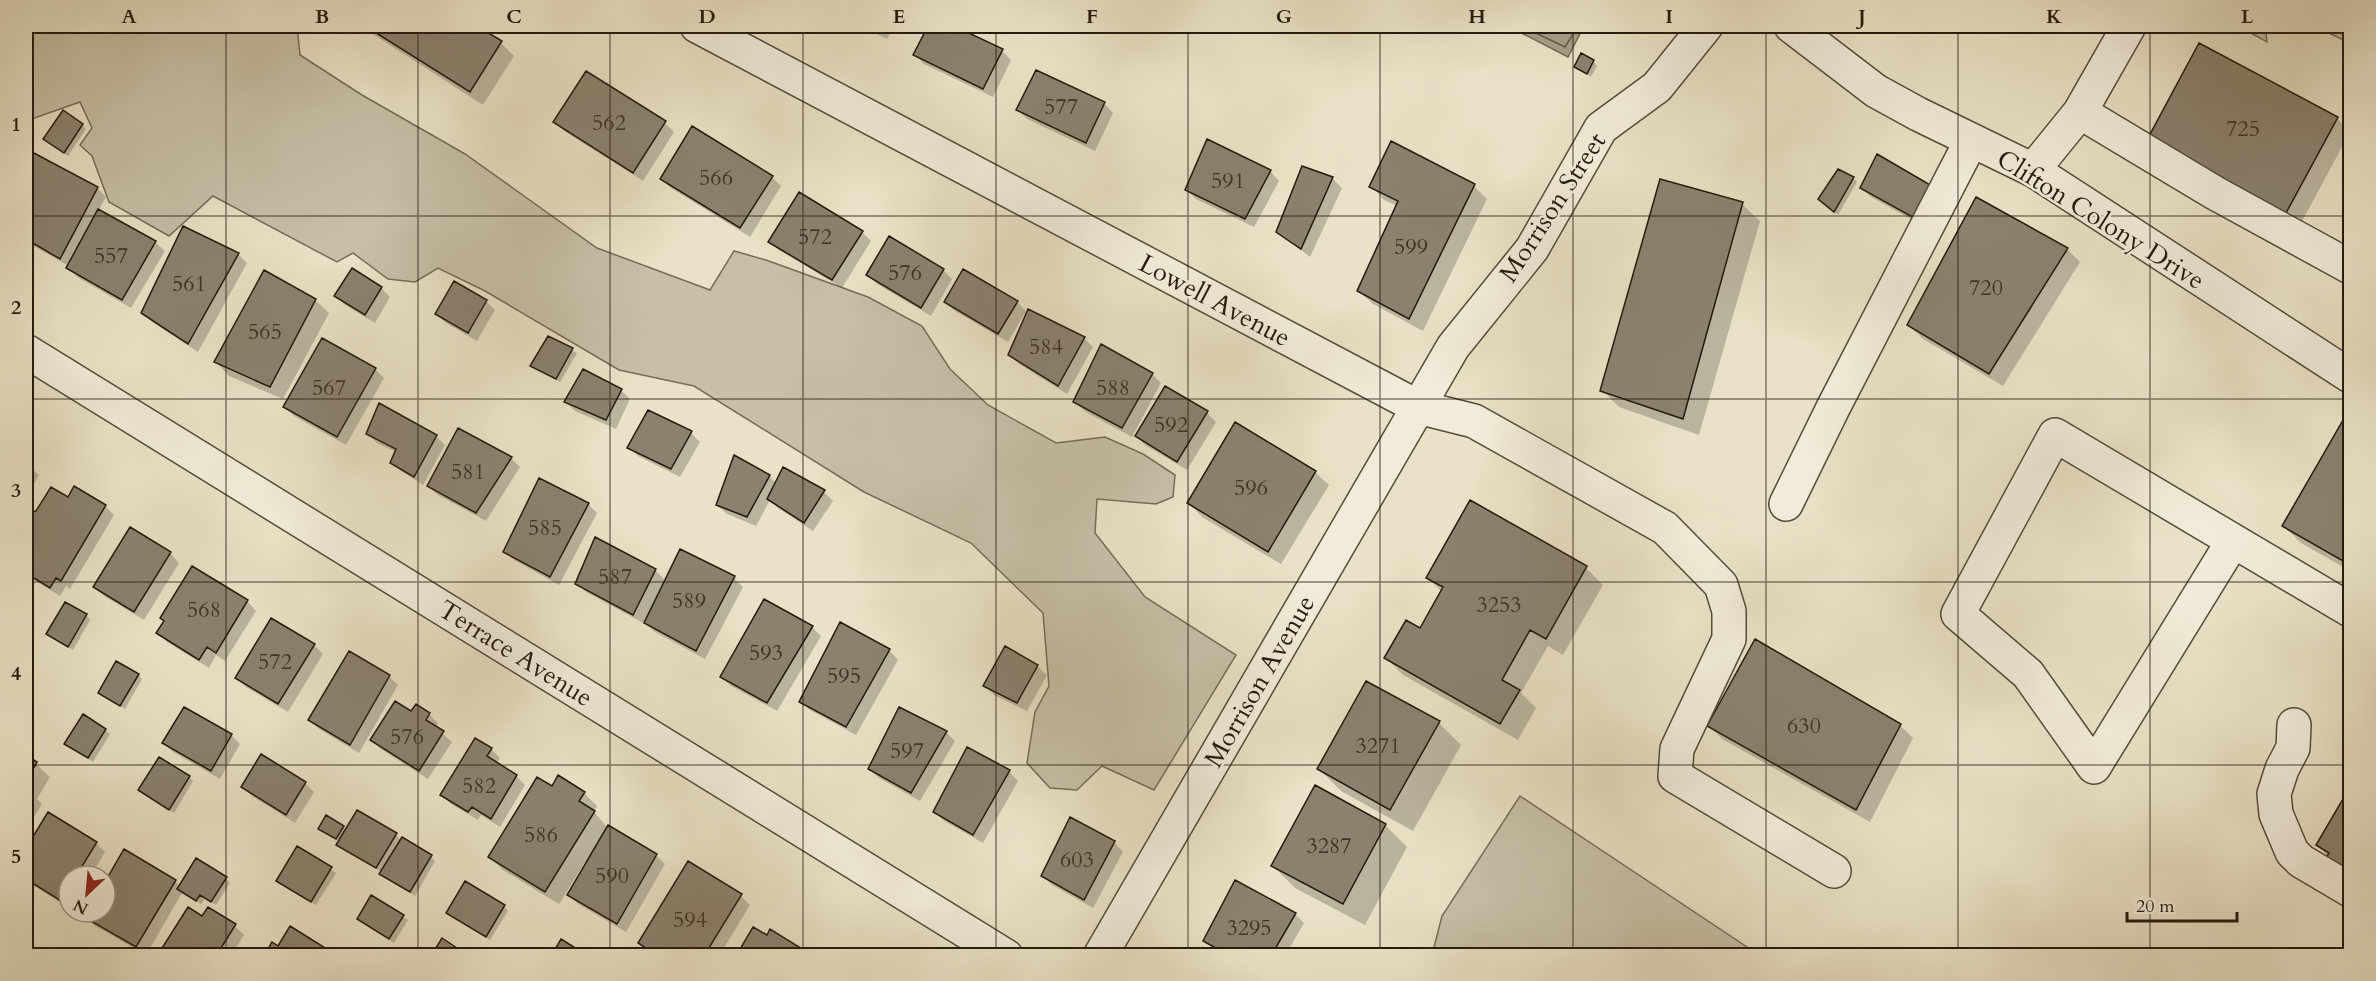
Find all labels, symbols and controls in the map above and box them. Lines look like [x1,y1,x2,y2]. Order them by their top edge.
text: A [121,3,137,30]
text: B [315,3,329,30]
text: C [506,3,522,30]
text: D [698,3,716,30]
text: E [893,3,905,30]
text: F [1086,3,1098,30]
text: G [1276,3,1292,30]
text: H [1468,3,1486,30]
text: I [1665,3,1673,30]
text: J [1855,3,1866,30]
text: K [2046,3,2063,30]
text: L [2241,3,2254,30]
house number: 577 [1044,92,1078,122]
house number: 562 [592,108,626,138]
text: 1 [11,111,21,138]
house number: 725 [2226,114,2260,144]
street label: Morrison Street [1491,126,1614,289]
street label: Clifton Colony Drive [1990,141,2211,298]
house number: 566 [699,163,733,193]
house number: 591 [1211,166,1245,196]
house number: 572 [798,222,832,252]
house number: 599 [1394,232,1428,262]
house number: 557 [94,241,128,271]
street label: Lowell Avenue [1133,246,1297,355]
house number: 576 [888,258,922,288]
house number: 561 [172,269,206,299]
house number: 720 [1969,273,2003,303]
text: 2 [11,294,21,321]
house number: 565 [248,317,282,347]
house number: 584 [1029,332,1063,362]
house number: 567 [312,373,346,403]
house number: 588 [1096,373,1130,403]
house number: 592 [1154,410,1188,440]
house number: 581 [451,457,485,487]
house number: 596 [1234,473,1268,503]
text: 3 [11,477,21,504]
house number: 585 [528,513,562,543]
house number: 587 [598,562,632,592]
house number: 589 [672,586,706,616]
street label: Morrison Avenue [1196,589,1323,774]
house number: 3253 [1476,590,1522,620]
street label: Terrace Avenue [432,592,600,715]
house number: 568 [187,595,221,625]
house number: 593 [749,638,783,668]
house number: 572 [258,647,292,677]
text: 4 [11,660,21,687]
house number: 595 [827,661,861,691]
house number: 630 [1787,711,1821,741]
house number: 576 [390,722,424,752]
house number: 3271 [1355,731,1401,761]
house number: 597 [890,736,924,766]
house number: 582 [462,771,496,801]
house number: 586 [524,820,558,850]
house number: 3287 [1306,831,1352,861]
text: 5 [11,843,21,870]
house number: 603 [1060,845,1094,875]
house number: 590 [595,861,629,891]
north arrow [57,864,117,924]
scale bar [2127,885,2236,923]
text: N [70,894,92,920]
text: 20 m [2136,894,2175,919]
house number: 594 [673,905,707,935]
house number: 3295 [1226,913,1272,943]

